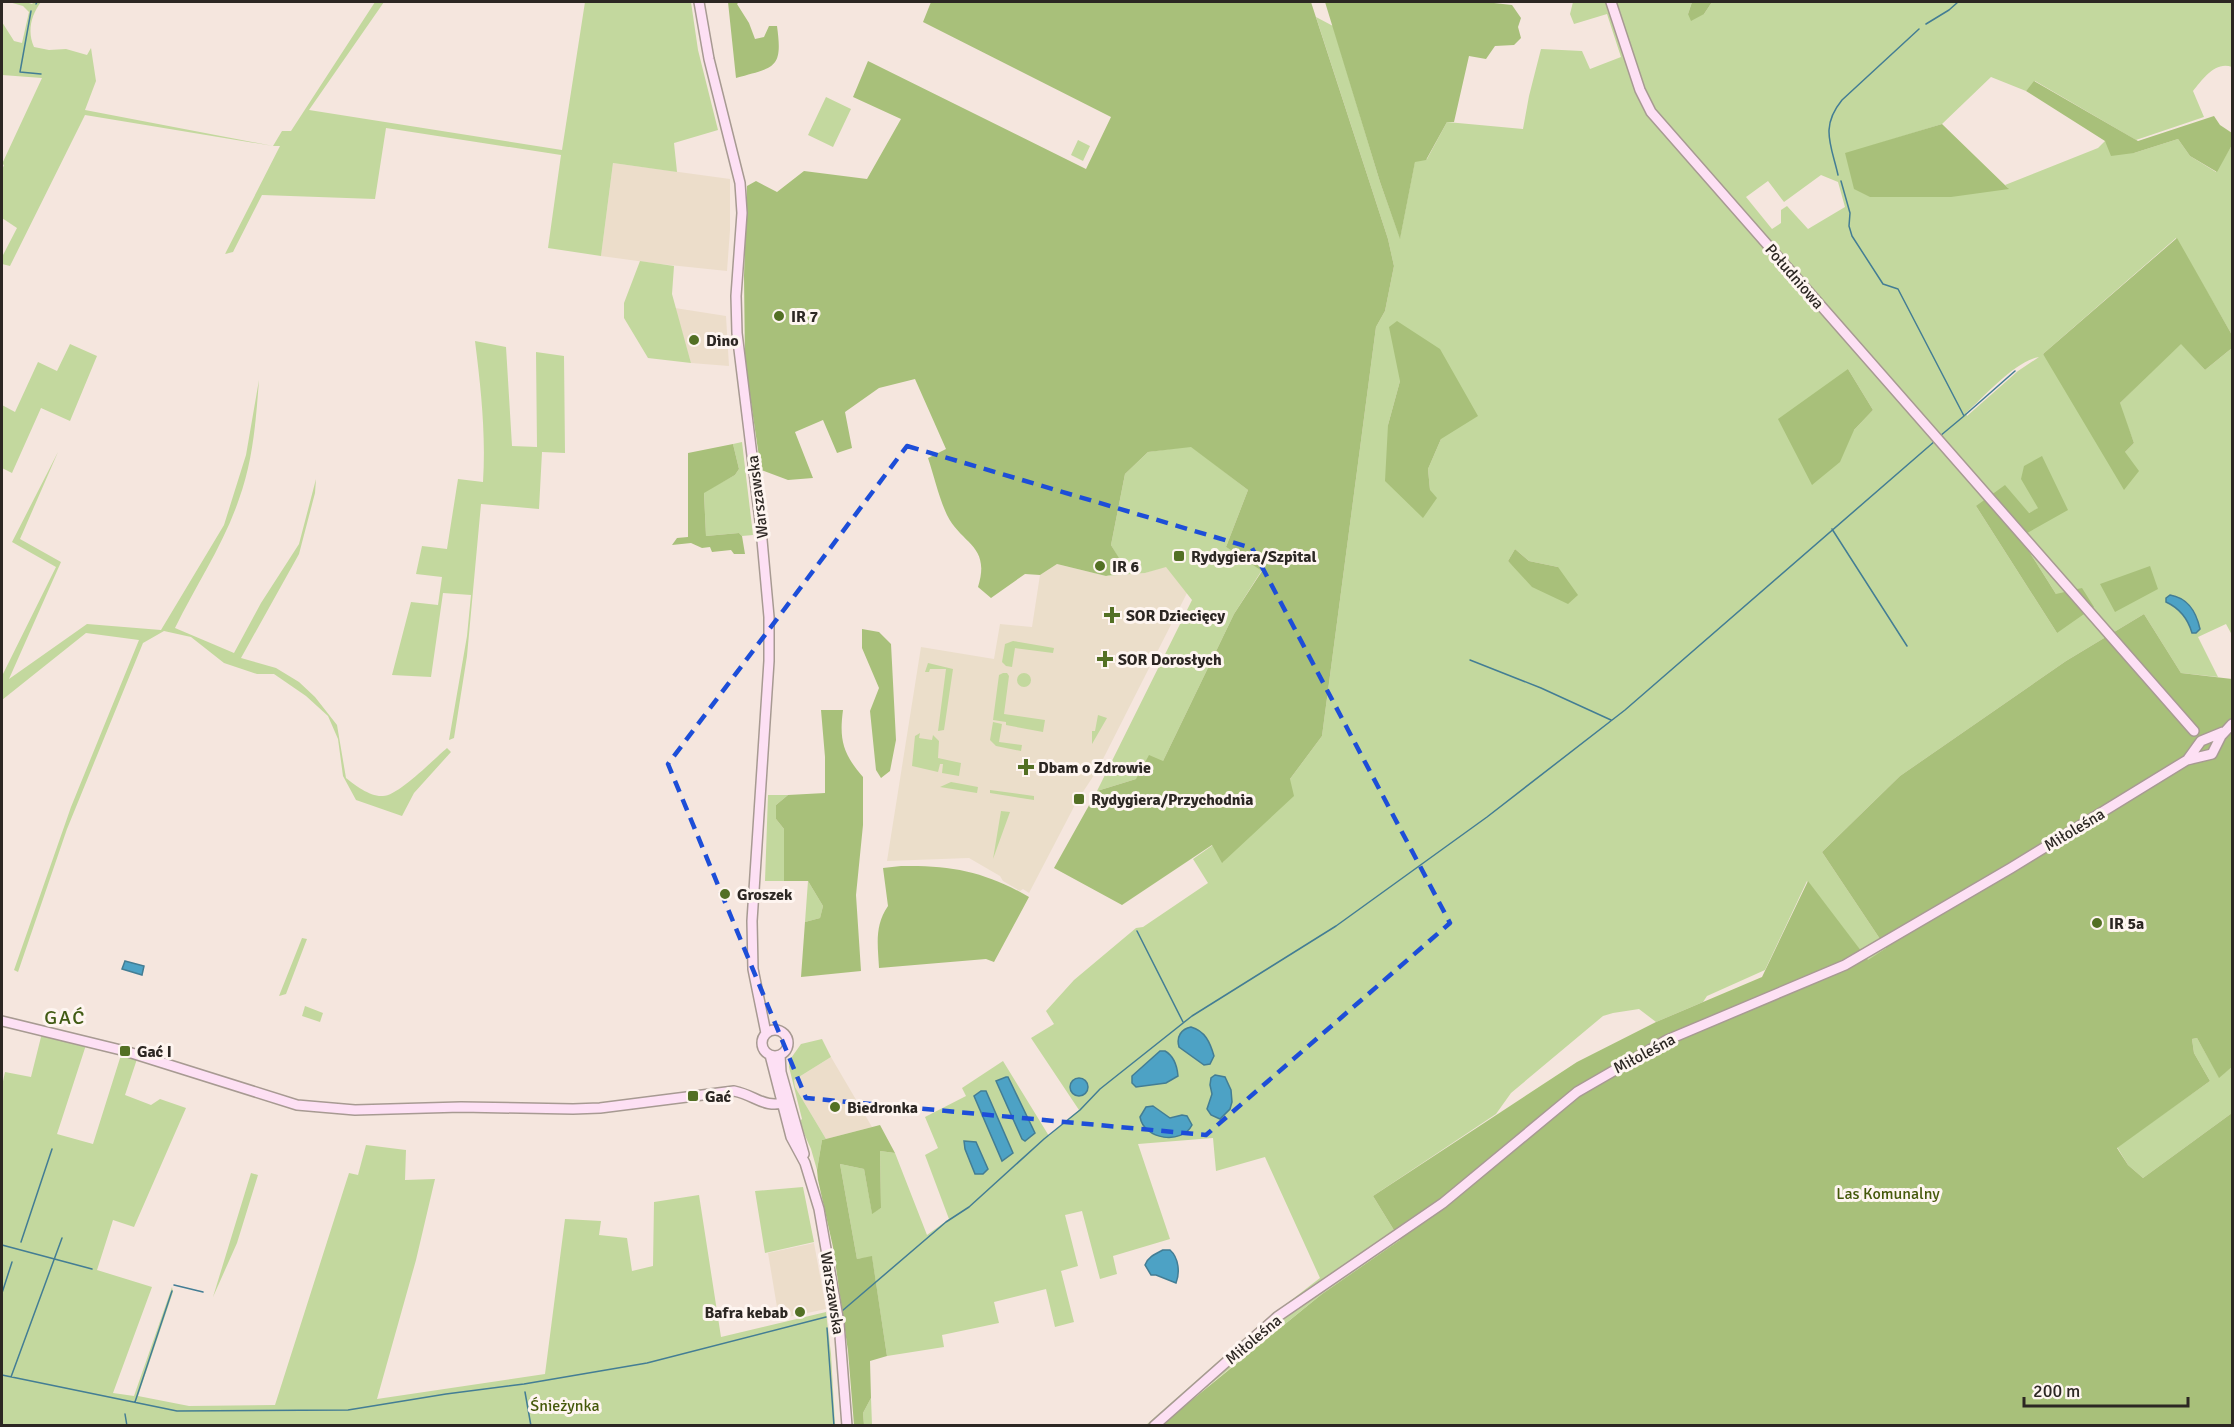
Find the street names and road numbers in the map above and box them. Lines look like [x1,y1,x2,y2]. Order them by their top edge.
street label: Południowa [1760,240,1828,314]
street label: Warszawska [743,454,773,540]
street label: Miłoleśna [2041,804,2109,856]
street label: Miłoleśna [1610,1029,1679,1079]
street label: Warszawska [816,1250,848,1336]
street label: Miłoleśna [1221,1310,1286,1369]

